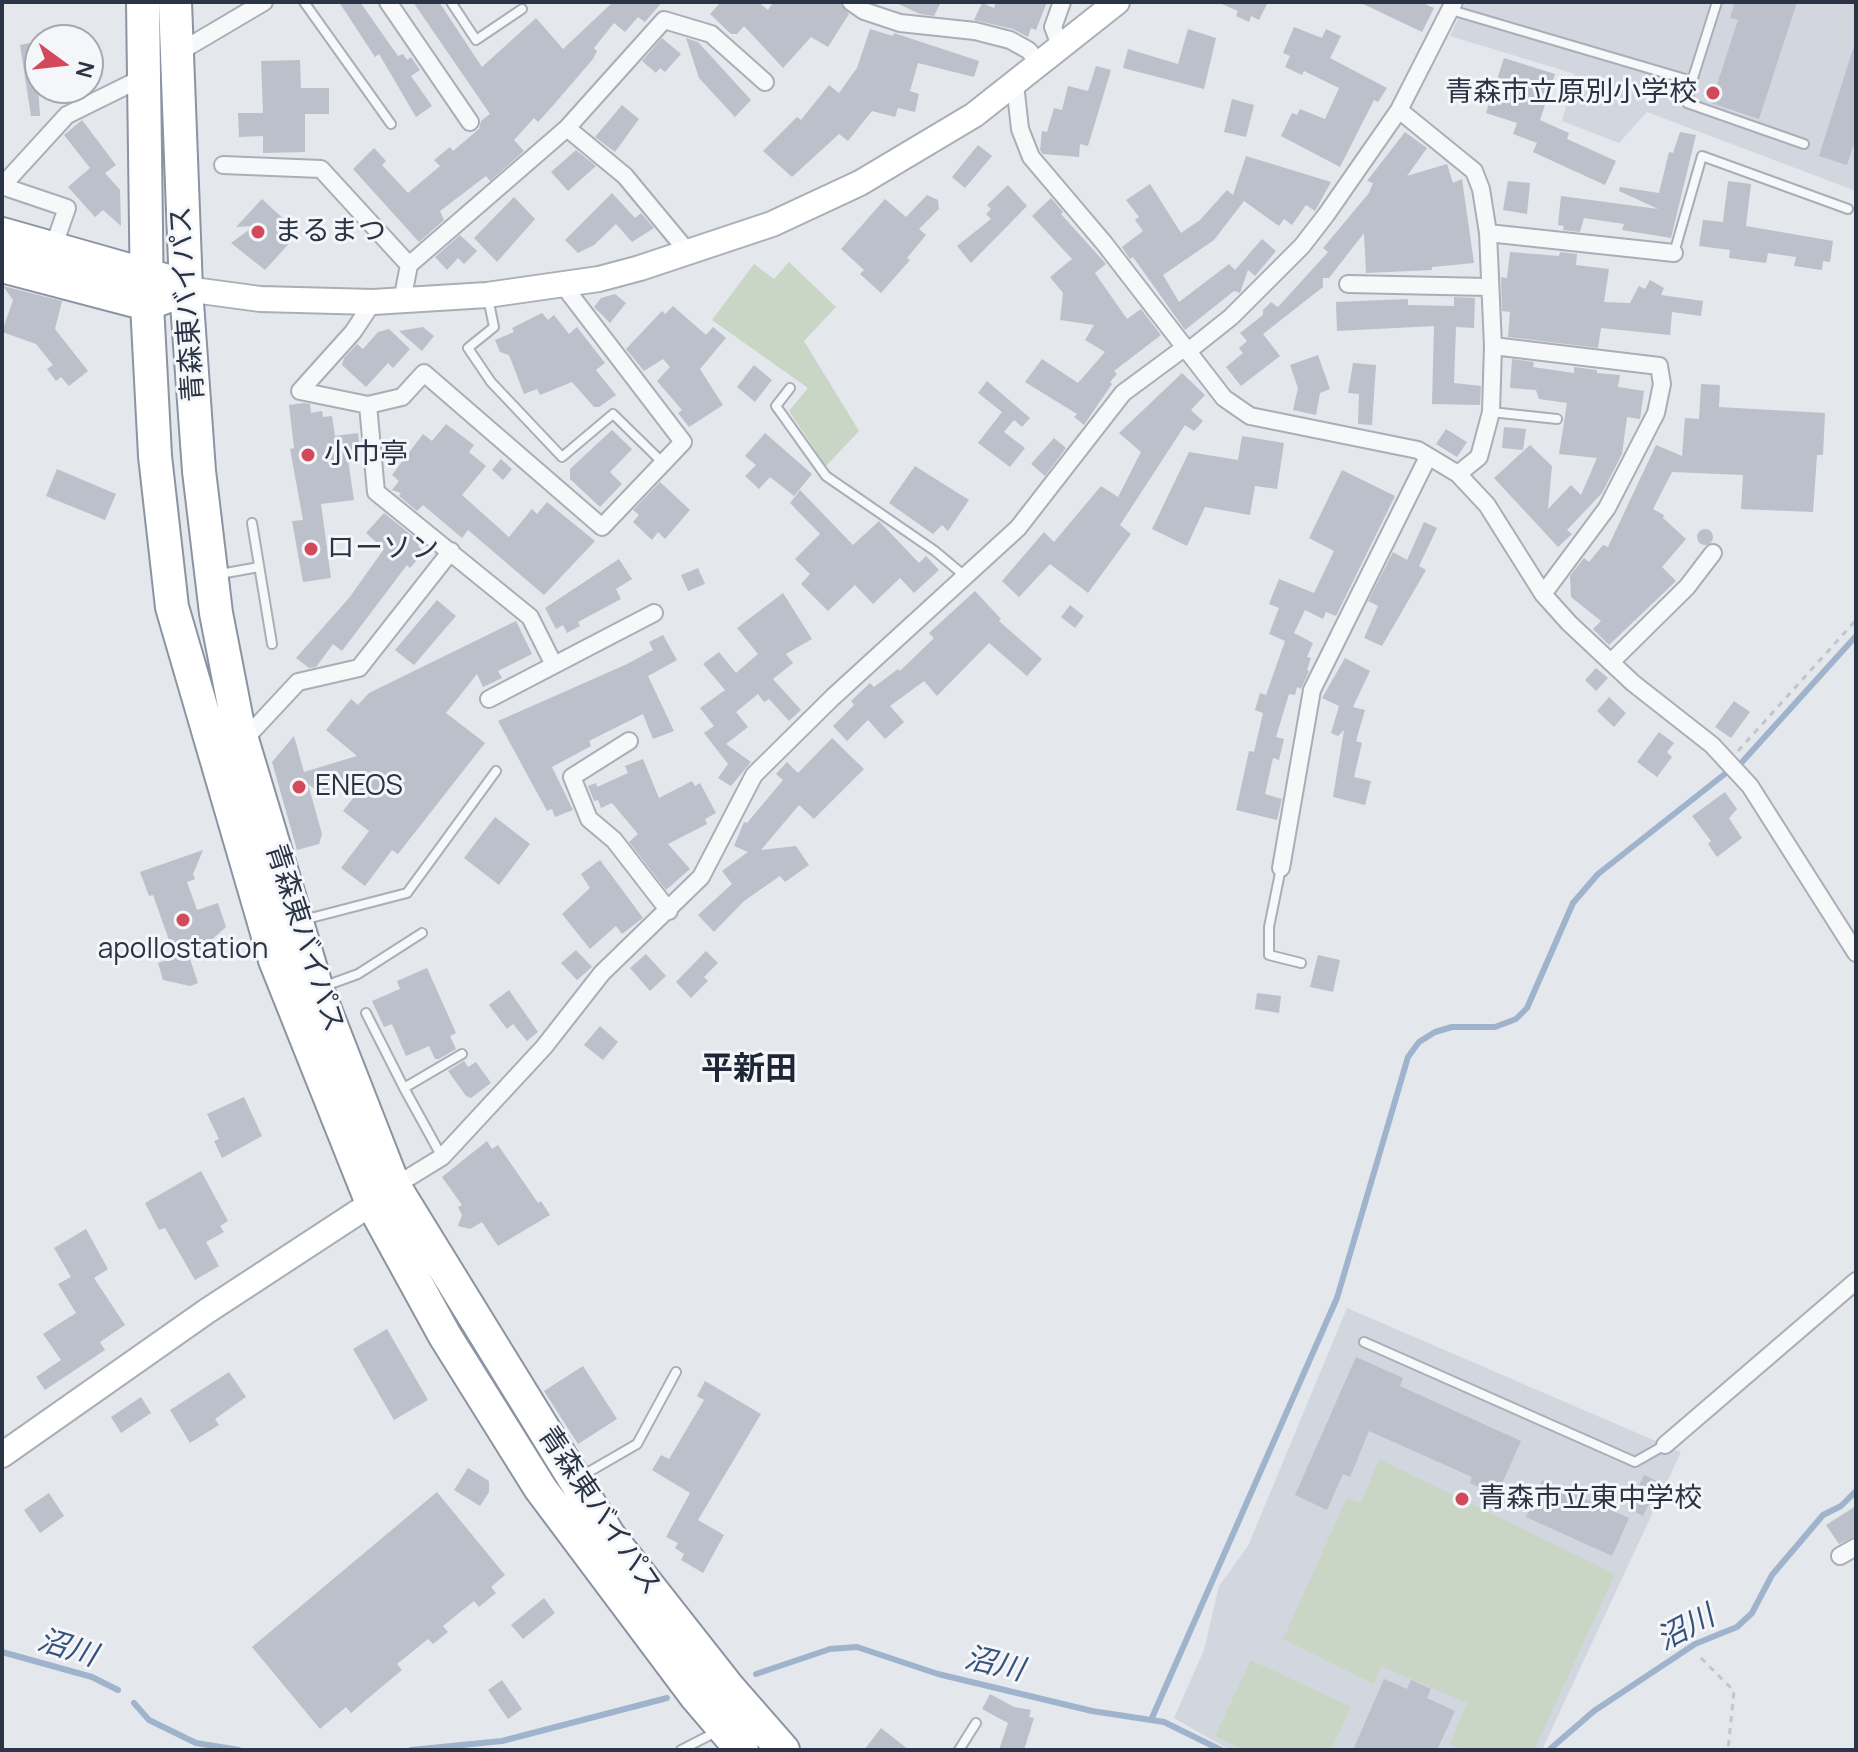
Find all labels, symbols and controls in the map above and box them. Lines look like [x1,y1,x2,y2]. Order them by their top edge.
north arrow [24,24,104,104]
text: N [69,58,102,81]
place label: 青森市立原別小学校 [1445,76,1697,110]
marker: 青森市立原別小学校 [1704,84,1722,102]
street label: 青森東バイパス [164,205,212,403]
place label: まるまつ [274,215,386,249]
marker: まるまつ [249,223,267,241]
place label: 小巾亭 [324,438,408,472]
marker: 小巾亭 [299,446,317,464]
place label: ローソン [327,532,439,566]
marker: ローソン [302,540,320,558]
place label: ENEOS [315,770,403,804]
marker: ENEOS [290,778,308,796]
street label: 青森東バイパス [258,840,350,1036]
marker: apollostation [174,911,192,929]
place label: apollostation [98,933,268,967]
district label: 平新田 [701,1051,797,1089]
street label: 青森東バイパス [530,1420,668,1602]
place label: 青森市立東中学校 [1478,1482,1702,1516]
marker: 青森市立東中学校 [1453,1490,1471,1508]
water label: 沼川 [1651,1599,1721,1659]
water label: 沼川 [33,1623,101,1675]
water label: 沼川 [961,1641,1027,1689]

